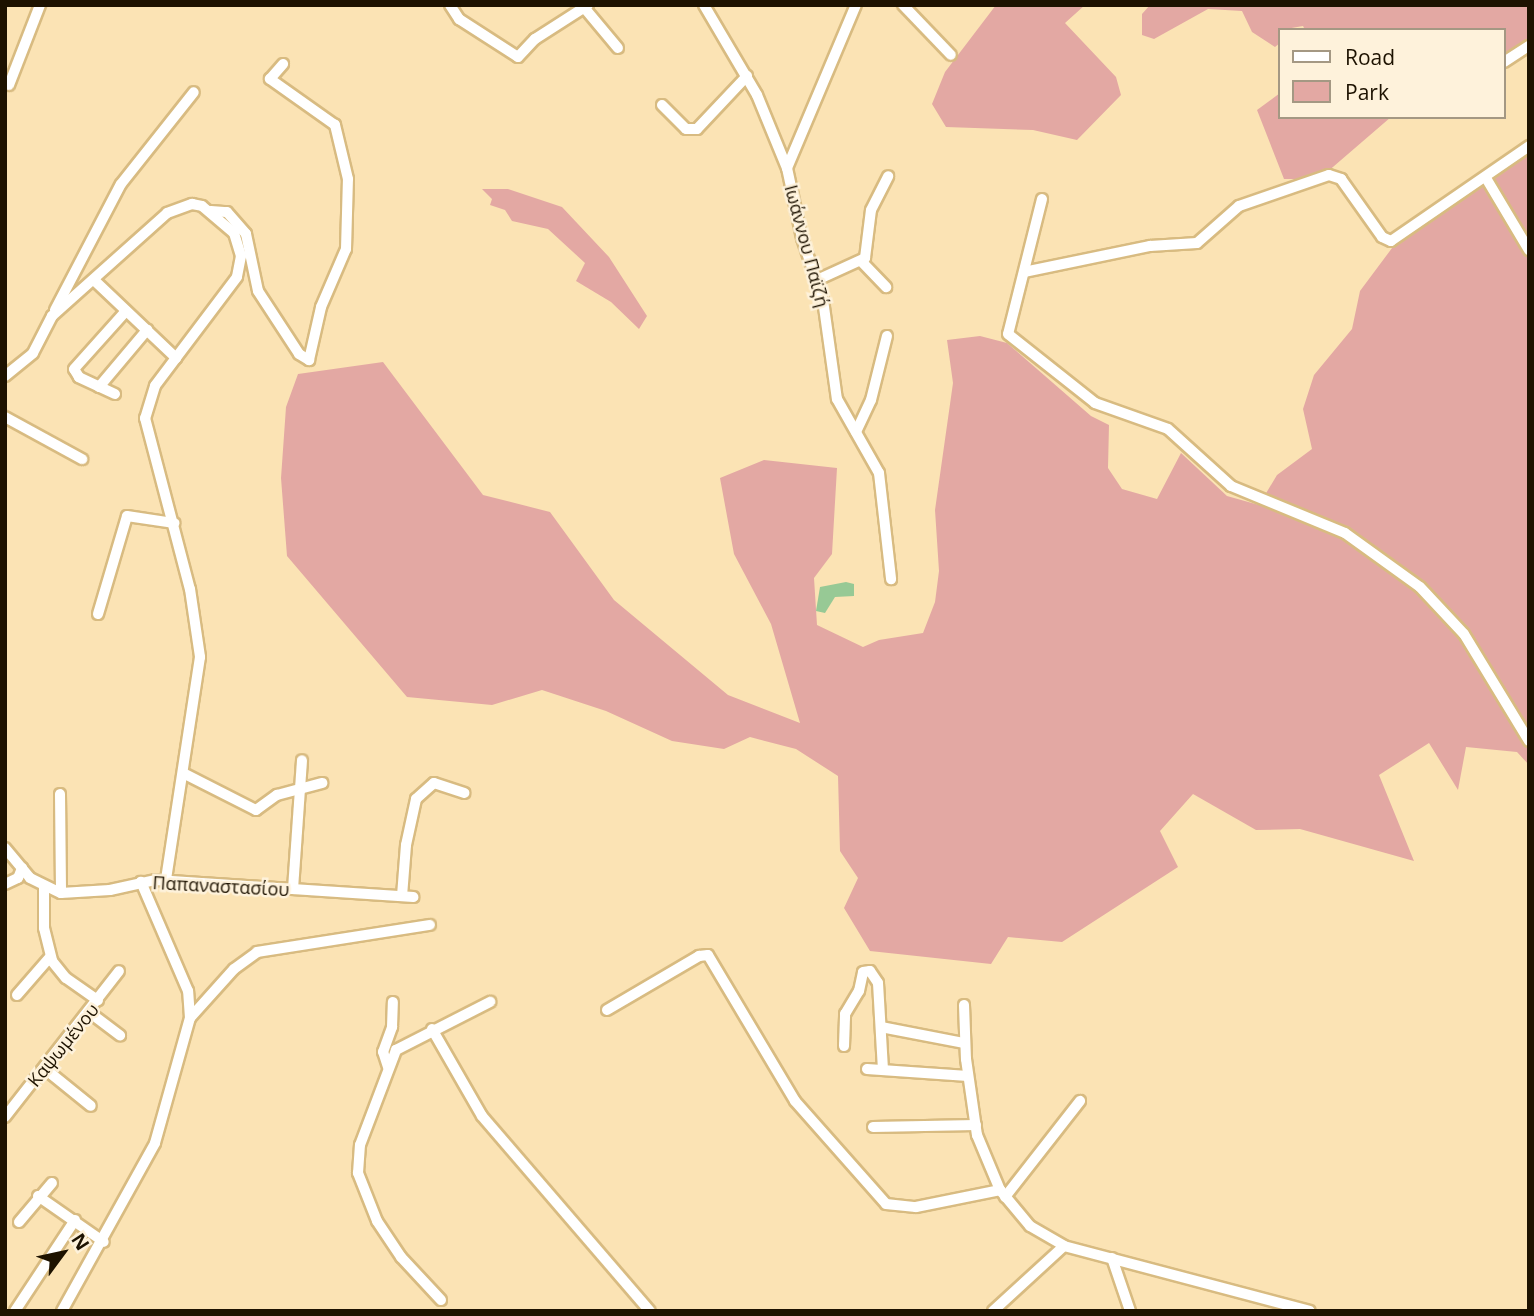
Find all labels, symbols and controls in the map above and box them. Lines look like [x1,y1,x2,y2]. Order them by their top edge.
legend [1278,28,1506,119]
text: Road [1345,43,1395,71]
text: Park [1345,78,1389,106]
street label: Ιωάννου Παϊζή [780,182,834,310]
street label: Παπαναστασίου [152,872,290,900]
street label: Καψωμένου [23,999,103,1091]
north arrow [28,1218,98,1288]
text: N [65,1228,96,1255]

